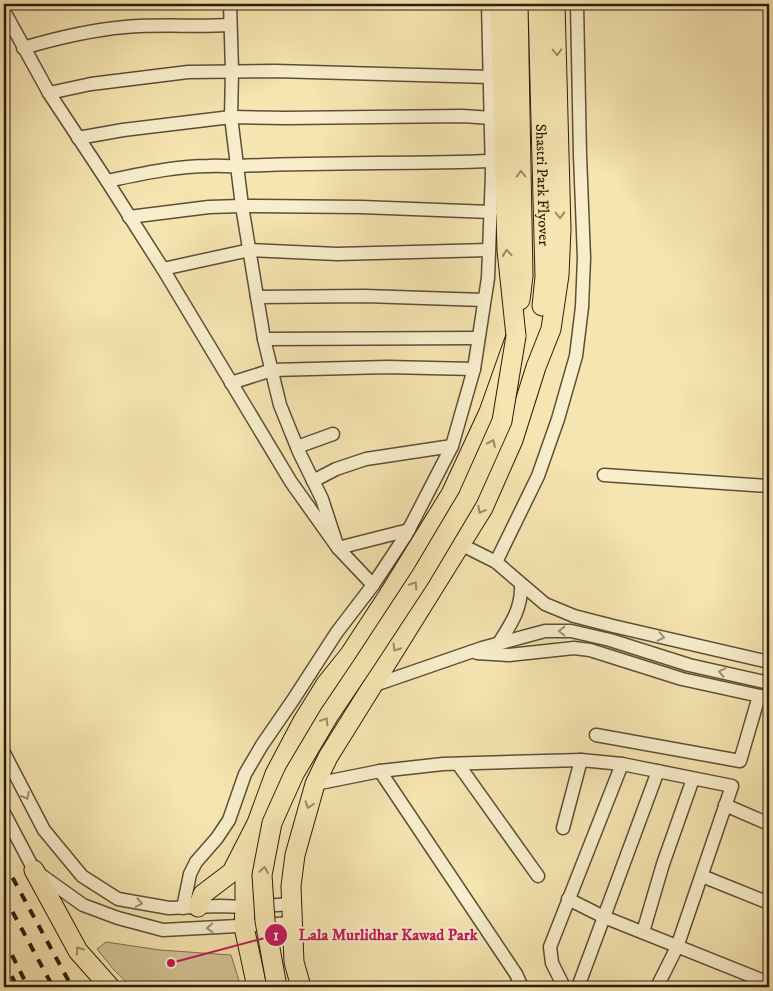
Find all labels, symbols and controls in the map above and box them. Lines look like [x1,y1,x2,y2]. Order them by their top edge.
one-way arrow [551,49,562,57]
street label: Shastri Park Flyover [531,124,553,247]
one-way arrow [516,170,526,178]
one-way arrow [555,211,566,219]
one-way arrow [502,248,513,256]
one-way arrow [486,439,497,448]
one-way arrow [478,505,488,514]
one-way arrow [408,582,417,591]
one-way arrow [558,626,566,636]
one-way arrow [656,631,665,642]
one-way arrow [392,643,402,652]
one-way arrow [717,668,726,678]
one-way arrow [318,718,328,727]
one-way arrow [20,791,30,800]
one-way arrow [305,801,315,809]
one-way arrow [258,865,269,873]
one-way arrow [135,897,144,907]
callout: Lala Murlidhar Kawad Park [263,919,487,950]
one-way arrow [206,923,214,933]
text: Lala Murlidhar Kawad Park [298,925,479,945]
text: 1 [273,926,279,945]
one-way arrow [75,946,85,955]

